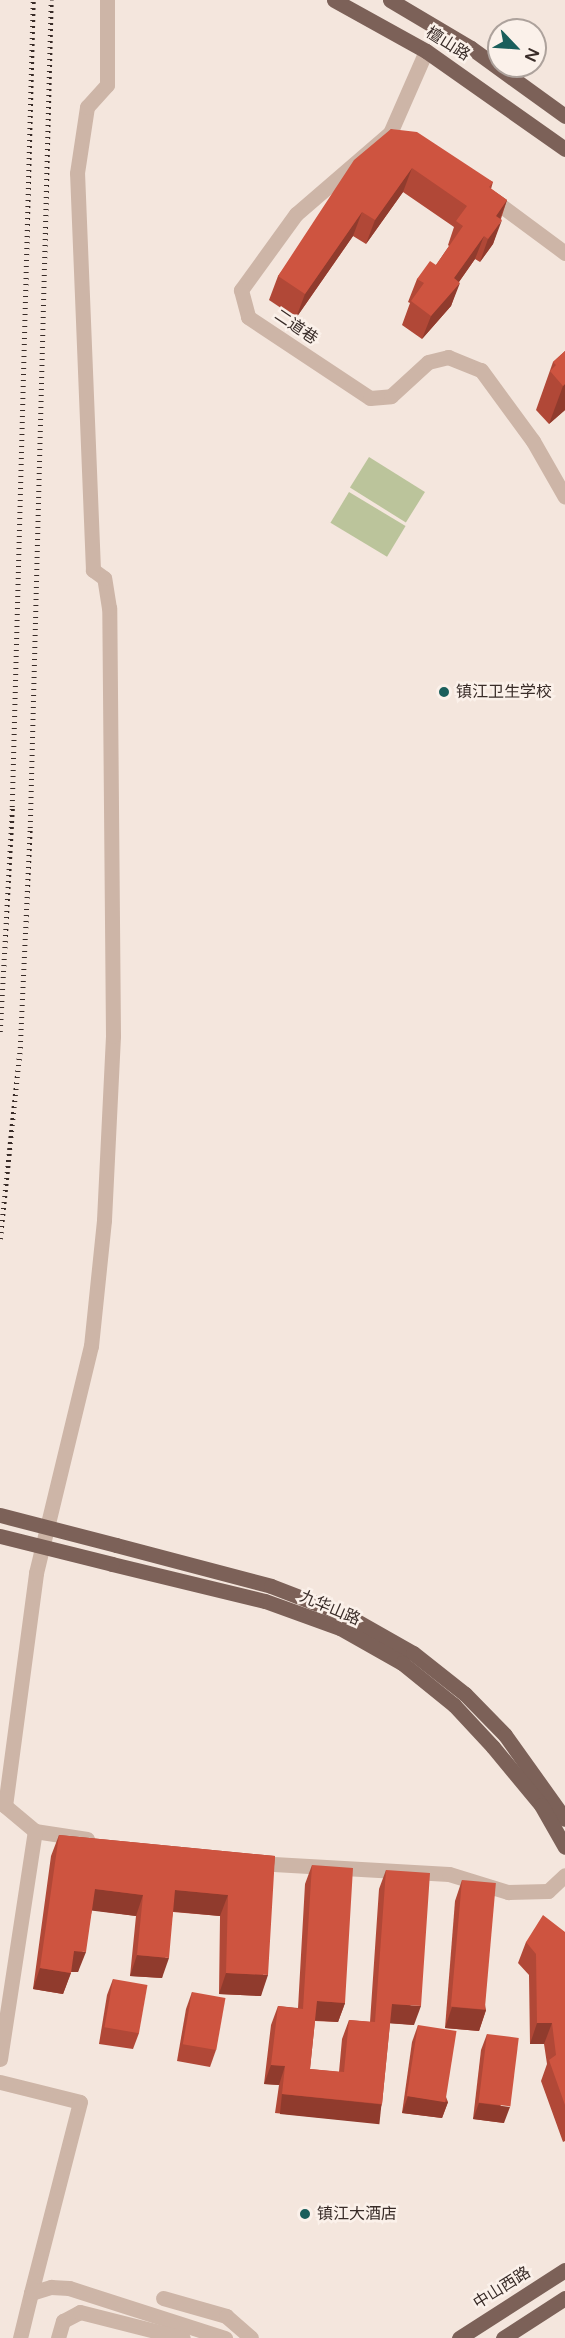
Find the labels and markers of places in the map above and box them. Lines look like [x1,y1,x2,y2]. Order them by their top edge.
place label: 镇江卫生学校 [456,682,552,702]
marker: 镇江卫生学校 [437,685,451,699]
place label: 镇江大酒店 [317,2204,397,2224]
marker: 镇江大酒店 [298,2207,312,2221]

